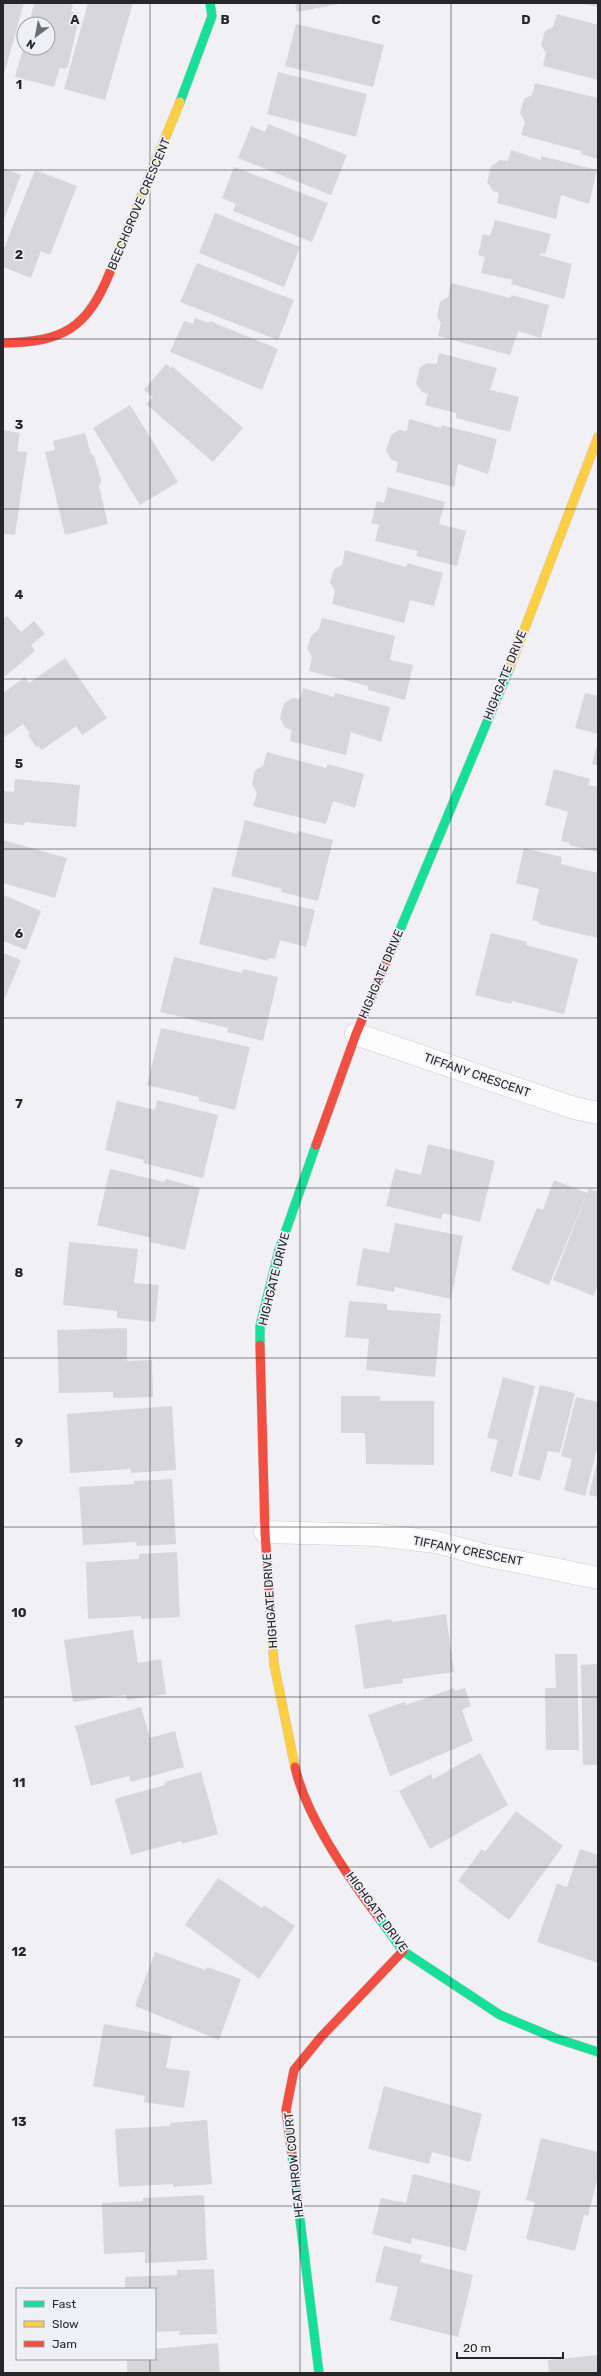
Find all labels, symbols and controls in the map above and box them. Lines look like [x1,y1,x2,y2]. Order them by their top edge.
text: A [70,12,80,27]
text: B [220,12,230,27]
text: C [371,12,381,27]
text: D [521,12,531,27]
north arrow [16,16,56,56]
text: N [24,36,38,52]
text: 1 [16,77,22,92]
street label: BEECHGROVE CRESCENT [105,136,173,272]
text: 2 [15,247,23,262]
text: 3 [15,417,24,432]
text: 4 [15,587,24,602]
street label: HIGHGATE DRIVE [481,628,529,722]
text: 5 [15,756,23,771]
text: 6 [15,926,24,941]
street label: HIGHGATE DRIVE [356,927,406,1021]
street label: TIFFANY CRESCENT [422,1050,532,1100]
text: 7 [15,1096,23,1111]
street label: HIGHGATE DRIVE [256,1231,292,1327]
text: 8 [15,1265,24,1280]
text: 9 [15,1435,23,1450]
street label: TIFFANY CRESCENT [412,1533,524,1569]
street label: HIGHGATE DRIVE [260,1553,280,1649]
text: 10 [11,1605,27,1620]
text: 11 [13,1775,25,1790]
street label: HIGHGATE DRIVE [343,1869,411,1955]
text: 12 [12,1944,26,1959]
street label: HEATHROW COURT [281,2112,307,2218]
text: 13 [11,2114,27,2129]
legend [16,2288,156,2360]
text: Fast [52,2297,76,2311]
text: Slow [52,2317,79,2331]
scale bar [457,2334,563,2360]
text: Jam [52,2337,77,2351]
text: 20 m [463,2341,491,2355]

